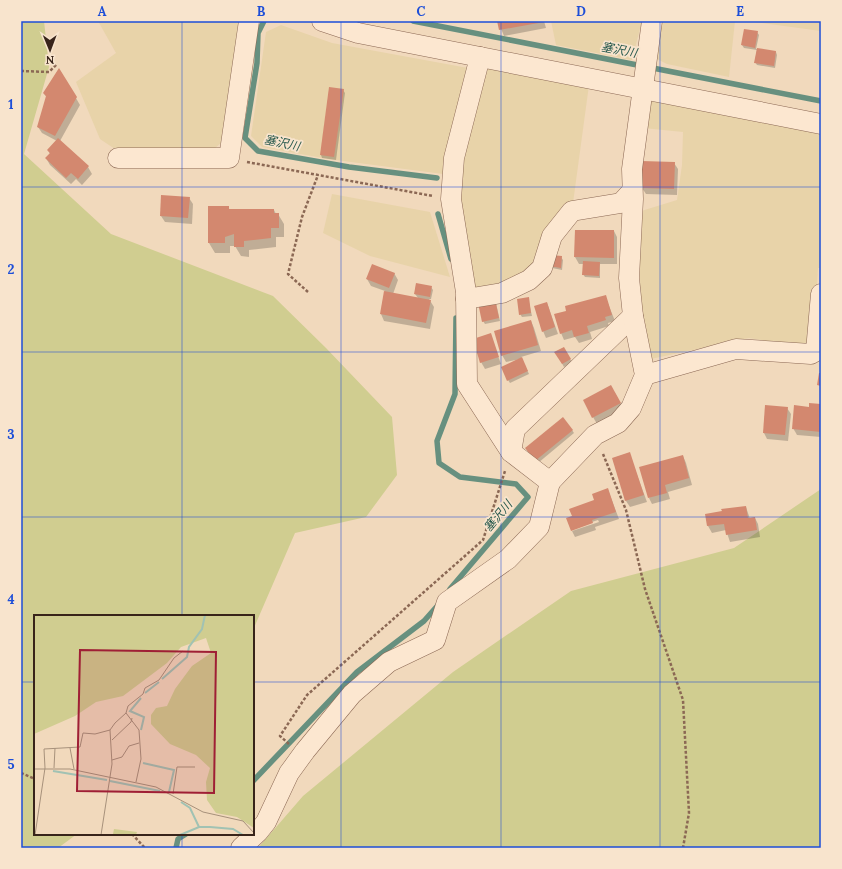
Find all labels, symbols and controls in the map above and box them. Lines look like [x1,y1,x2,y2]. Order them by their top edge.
text: A [98,3,107,20]
text: B [257,3,266,20]
text: C [417,3,426,20]
text: D [576,3,586,20]
text: E [736,3,744,20]
north arrow [30,30,70,70]
water label: 塞沢川 [600,39,640,61]
text: N [45,53,55,67]
text: 1 [8,96,14,113]
water label: 塞沢川 [263,131,303,154]
text: 2 [8,261,15,278]
text: 3 [7,426,15,443]
water label: 塞沢川 [480,496,516,534]
text: 4 [7,591,15,608]
inset map [34,615,254,835]
text: 5 [7,756,15,773]

